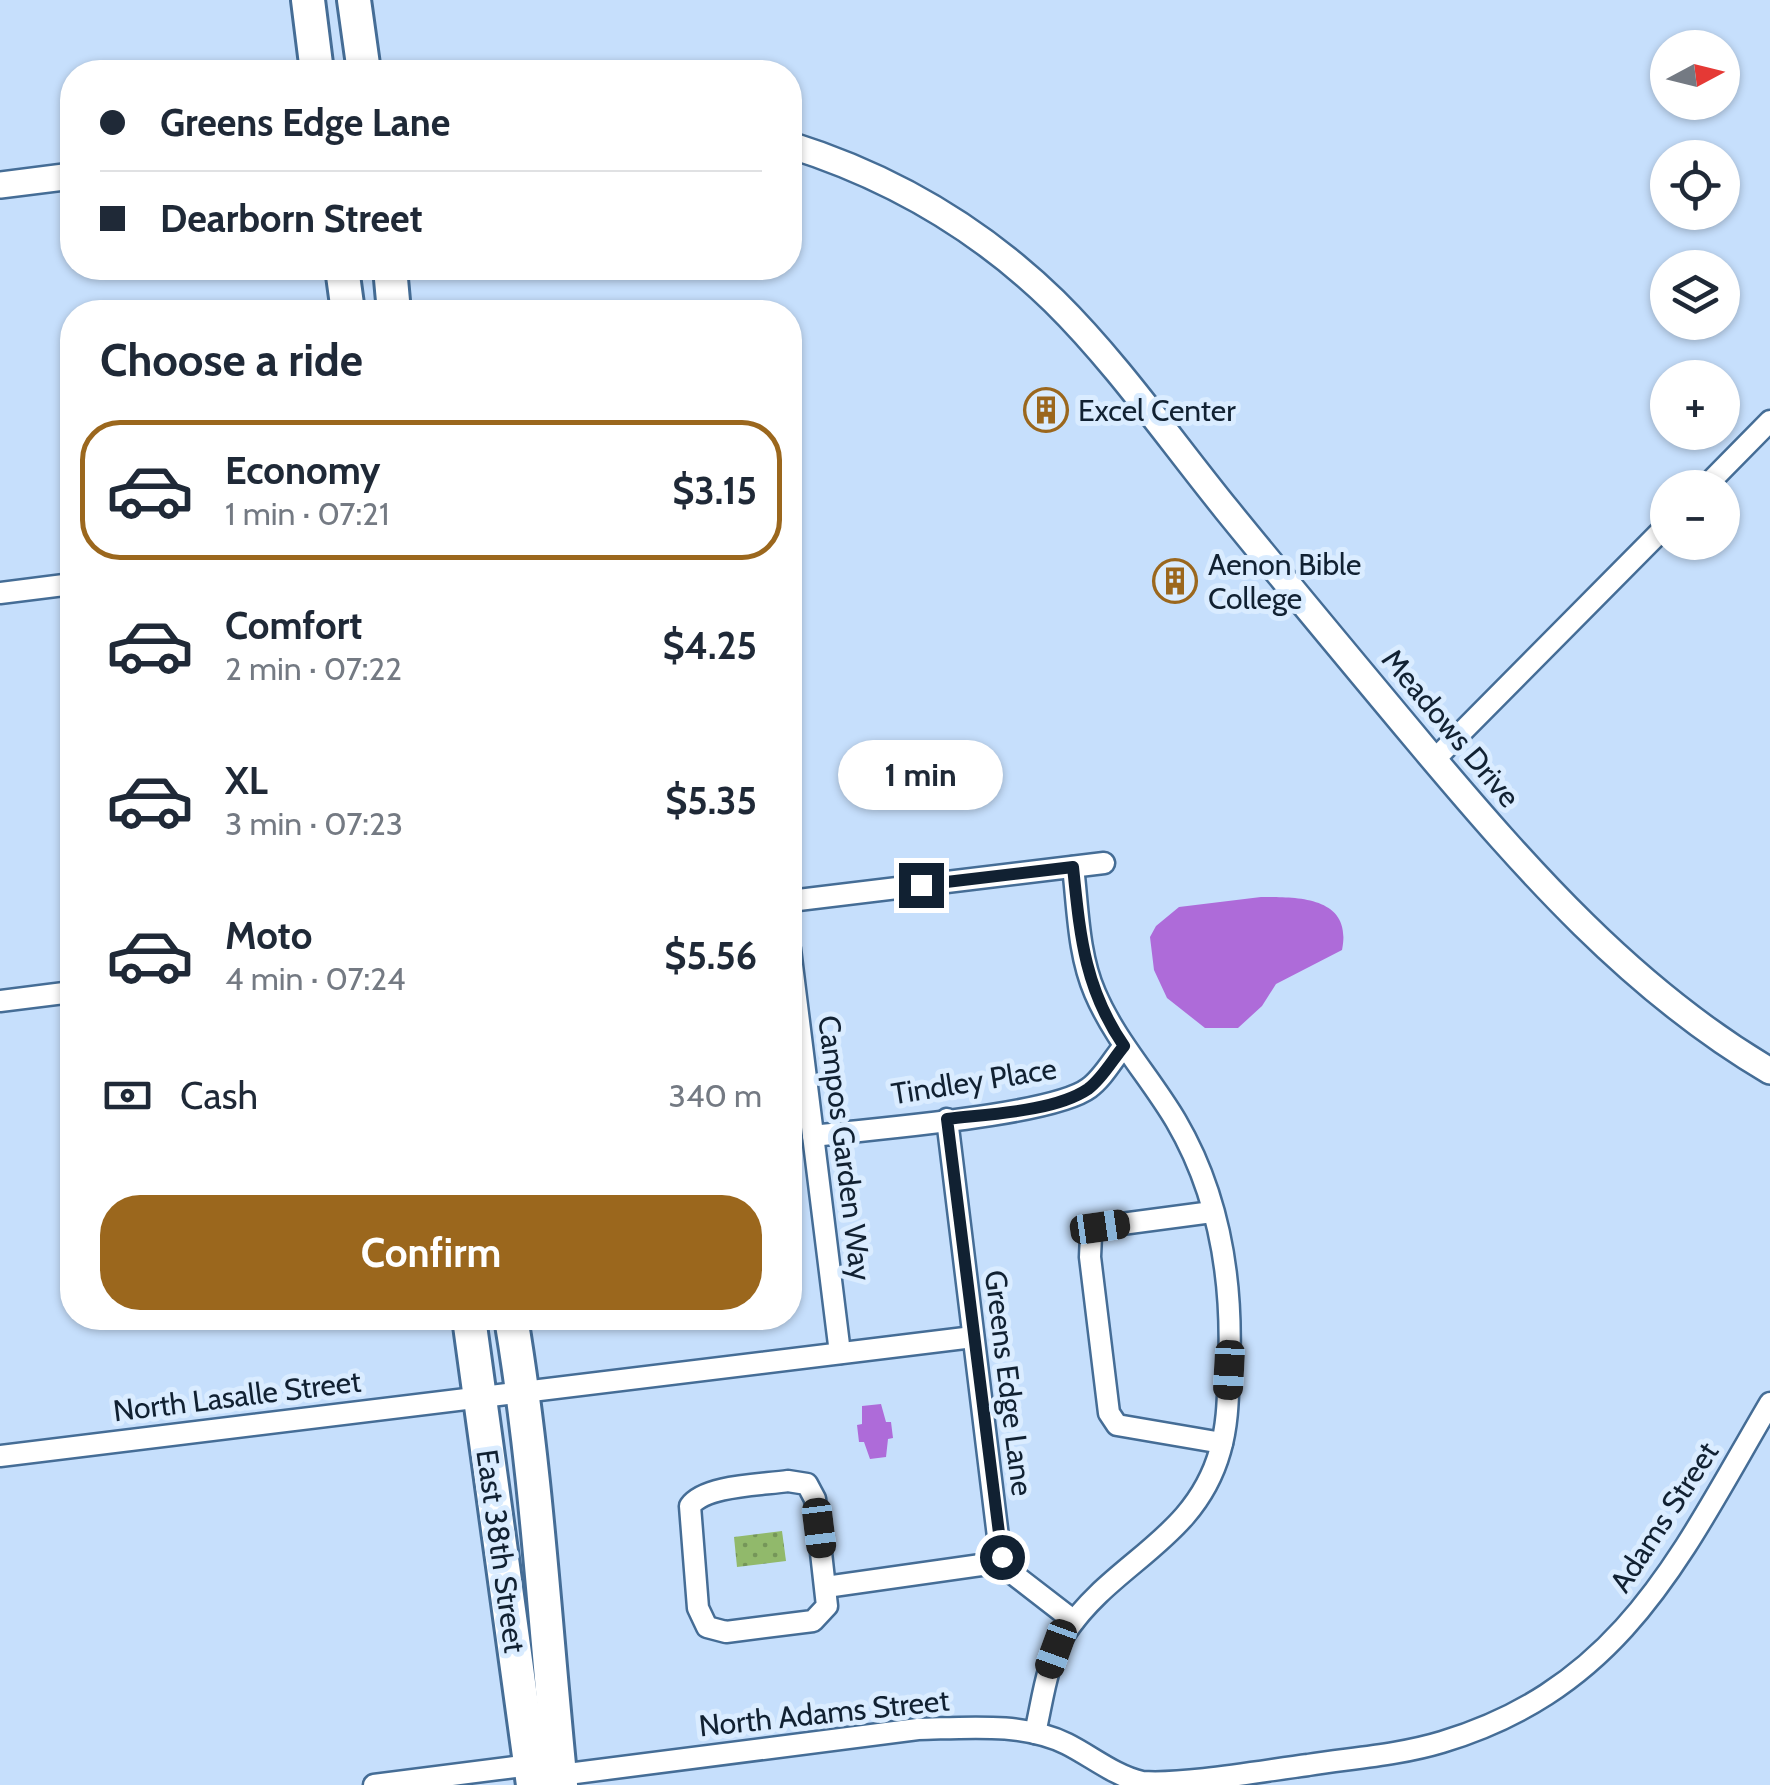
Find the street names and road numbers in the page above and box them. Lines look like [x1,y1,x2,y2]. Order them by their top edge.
street label: Meadows Drive [1374,641,1528,815]
street label: Campos Garden Way [810,1013,880,1283]
street label: Tindley Place [889,1050,1059,1112]
street label: Greens Edge Lane [977,1268,1041,1498]
street label: North Lasalle Street [111,1362,363,1430]
street label: Adams Street [1602,1435,1726,1599]
street label: East 38th Street [468,1447,534,1655]
street label: North Adams Street [697,1681,951,1745]

